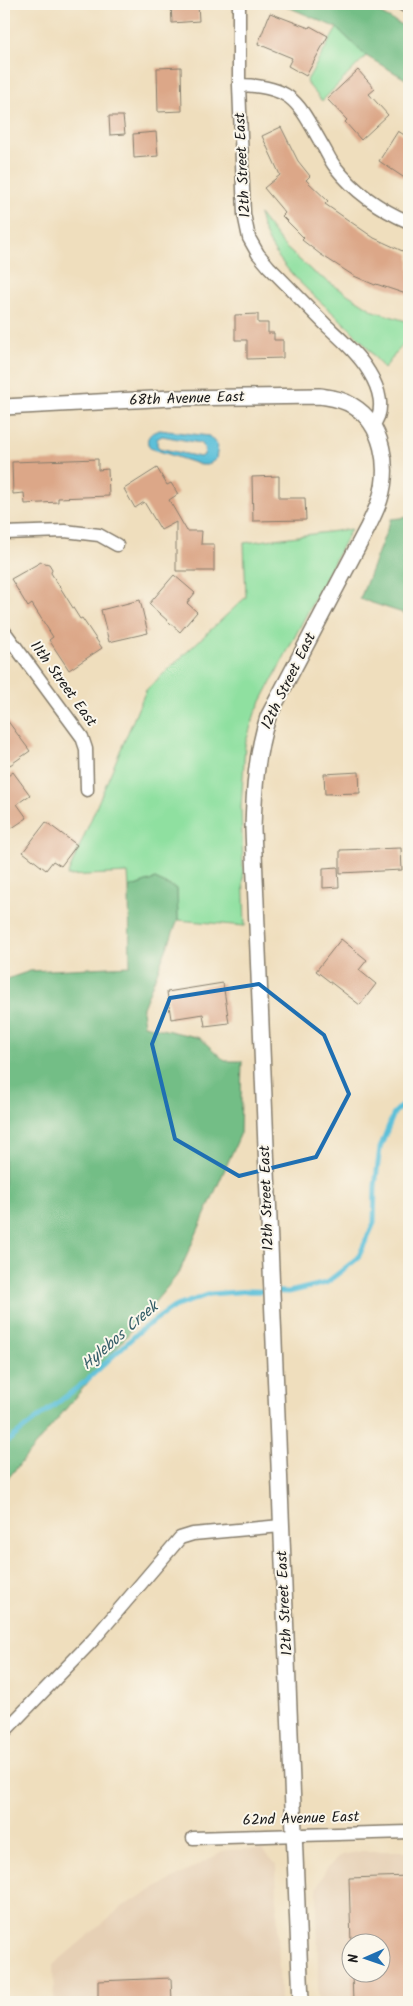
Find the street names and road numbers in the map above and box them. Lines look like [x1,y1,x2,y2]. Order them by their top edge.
street label: 12th Street East [228,112,258,218]
street label: 68th Avenue East [129,385,245,413]
street label: 12th Street East [255,628,323,734]
street label: 11th Street East [24,636,103,732]
street label: 12th Street East [253,1145,281,1251]
street label: 12th Street East [270,1550,300,1656]
street label: 62nd Avenue East [242,1805,360,1833]

